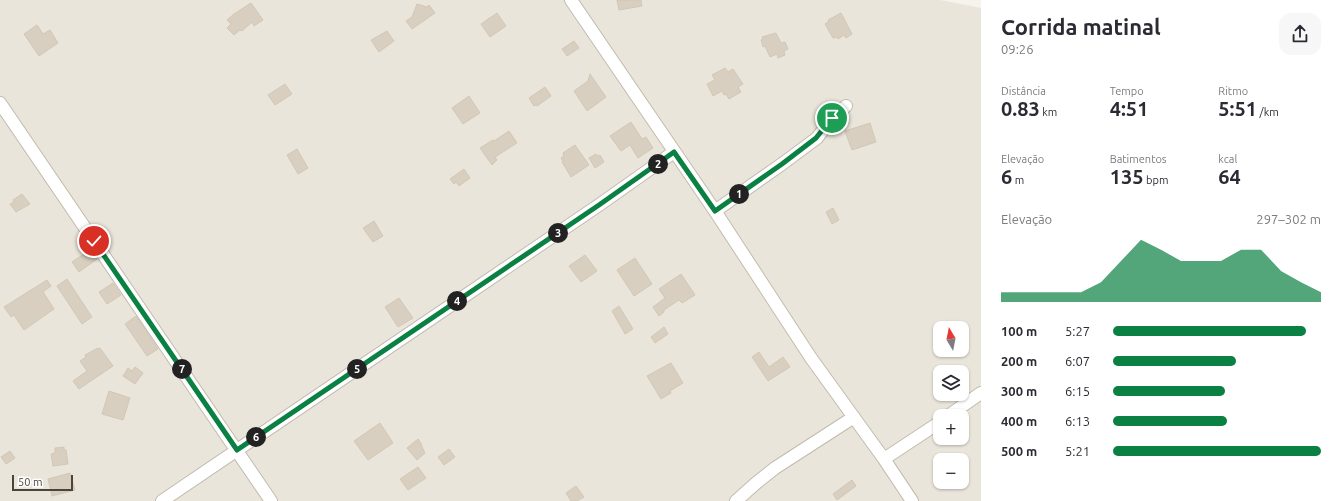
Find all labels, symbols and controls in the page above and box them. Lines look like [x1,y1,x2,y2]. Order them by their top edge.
button: share [1279,13,1321,55]
text: Corrida matinal [1001,14,1161,39]
text: 09:26 [1001,42,1034,56]
text: Distância [1001,85,1046,97]
text: Tempo [1110,85,1144,97]
text: Ritmo [1218,85,1248,97]
text: 0.83 [1001,97,1040,120]
text: 4:51 [1110,97,1148,120]
text: 5:51 [1218,97,1257,120]
pin [815,101,849,135]
text: km [1040,106,1057,118]
text: /km [1257,106,1279,118]
icon: arrive [821,107,843,129]
text: Elevação [1001,153,1044,165]
text: Batimentos [1110,153,1167,165]
text: kcal [1218,153,1237,165]
pin: 2 [648,154,668,174]
text: 2 [655,158,661,170]
text: 6 [1001,165,1012,188]
text: 135 [1110,165,1144,188]
text: 64 [1218,165,1241,188]
text: m [1012,174,1024,186]
text: bpm [1144,174,1168,186]
pin: 1 [729,184,749,204]
text: 1 [736,188,742,200]
text: Elevação [1001,212,1052,226]
text: 297–302 m [1256,212,1321,226]
pin: 3 [548,223,568,243]
pin [77,224,111,258]
text: 3 [555,227,561,239]
icon: check [83,230,105,252]
pin: 4 [447,291,467,311]
text: 4 [454,295,460,307]
north arrow [933,321,969,357]
map controls [933,321,969,489]
text: 100 m [1001,324,1037,338]
text: 5:27 [1065,324,1090,338]
text: 200 m [1001,354,1037,368]
text: 6:07 [1065,354,1090,368]
pin: 7 [172,359,192,379]
pin: 5 [347,359,367,379]
text: 7 [179,363,185,375]
text: 5 [354,363,360,375]
button: layers [933,365,969,401]
text: 300 m [1001,384,1037,398]
text: 6:15 [1065,384,1090,398]
button: + [933,409,969,445]
text: 400 m [1001,414,1037,428]
text: 6:13 [1065,414,1090,428]
pin: 6 [246,427,266,447]
text: 6 [253,431,259,443]
text: 500 m [1001,444,1037,458]
text: 5:21 [1065,444,1090,458]
button: − [933,453,969,489]
scale bar [12,473,73,492]
text: 50 m [18,476,42,488]

